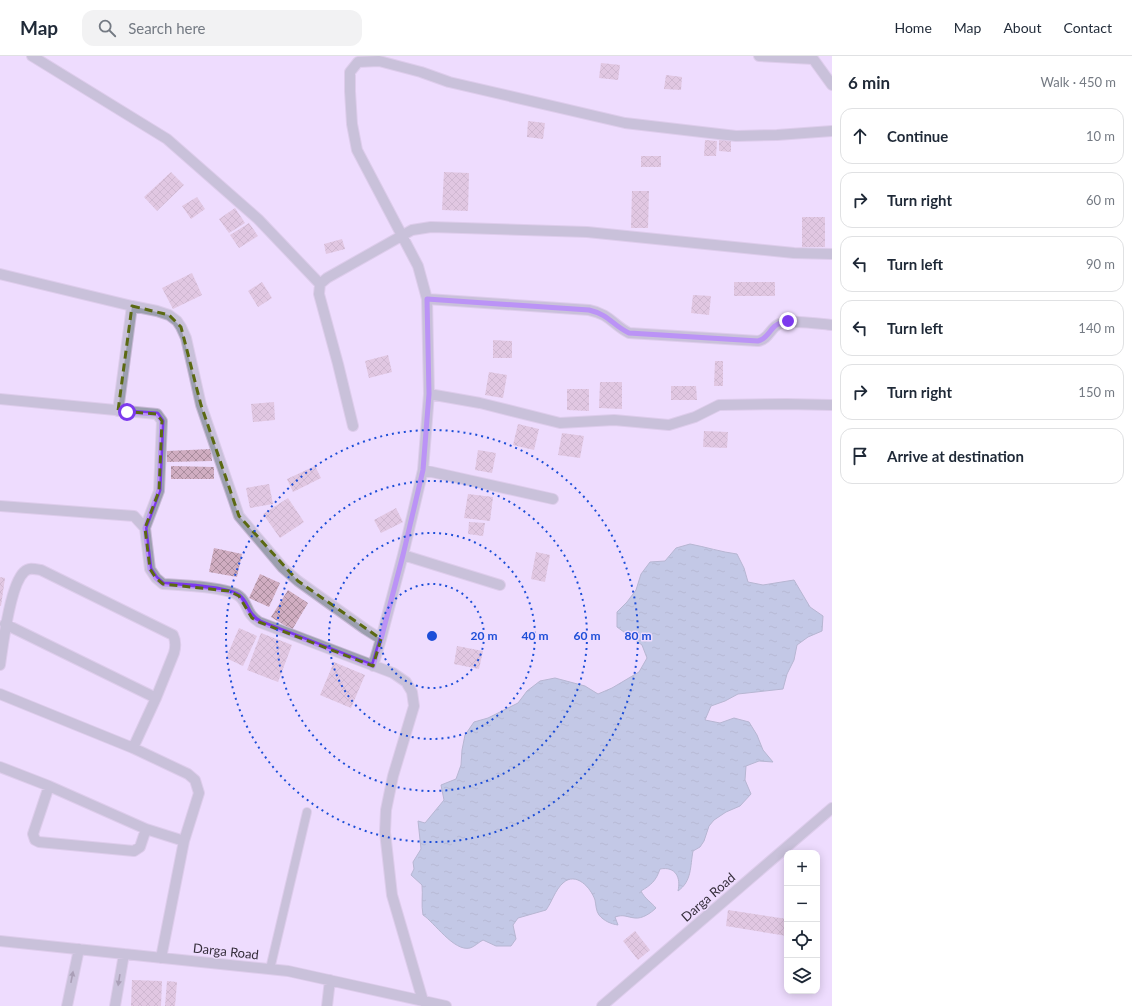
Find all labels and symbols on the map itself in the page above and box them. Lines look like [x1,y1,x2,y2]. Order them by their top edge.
route end [779,312,797,330]
route start [118,403,136,421]
text: 20 m [471,628,497,643]
text: 40 m [522,628,548,643]
text: 60 m [574,628,600,643]
text: 80 m [625,628,651,643]
centre of rings [425,629,439,643]
street label: Darga Road [678,869,738,925]
street label: Darga Road [192,940,260,962]
one-way arrow [69,971,75,983]
one-way arrow [116,974,122,986]

